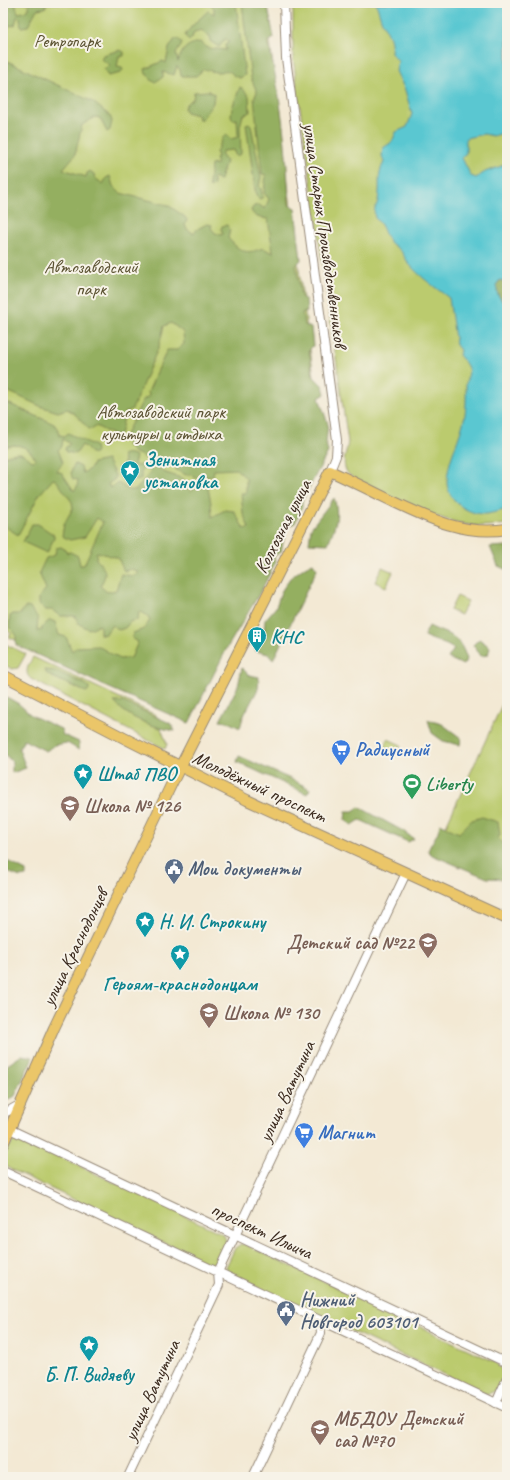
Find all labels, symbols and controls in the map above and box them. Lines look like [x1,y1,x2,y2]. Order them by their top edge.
park label: Ретропарк [34,29,102,53]
street label: улица Старых Производственников [297,120,353,353]
park label: Автозаводский парк [44,255,139,301]
park label: Автозаводский парк культуры и отдыха [97,400,226,446]
place label: Зенитная установка [142,448,219,494]
place icon: Зенитная установка [119,459,141,487]
street label: Колхозная улица [249,474,318,577]
building icon: КНС [246,625,268,653]
place label: КНС [271,625,305,649]
supermarket icon: Радиусный [330,738,352,766]
place label: Радиусный [355,738,431,762]
street label: Молодёжный проспект [189,745,332,829]
place icon: Штаб ПВО [72,762,94,790]
place label: Штаб ПВО [97,762,178,786]
sports icon: Liberty [401,772,423,800]
place label: Liberty [426,772,475,796]
school or university icon: Школа № 126 [59,794,81,822]
place label: Школа № 126 [84,794,182,818]
public building icon: Мои документы [163,857,185,885]
place label: Мои документы [188,857,302,881]
street label: улица Краснодонцев [36,881,115,1011]
place icon: Н. И. Строкину [134,910,156,938]
place label: Н. И. Строкину [159,910,268,934]
place label: Детский сад №22 [286,931,416,955]
school or university icon: Детский сад №22 [417,931,439,959]
place icon: Героям-краснодонцам [169,943,191,971]
place label: Героям-краснодонцам [103,972,259,996]
school or university icon: Школа № 130 [198,1001,220,1029]
place label: Школа № 130 [223,1001,321,1025]
street label: улица Ватутина [253,1036,321,1147]
supermarket icon: Магнит [293,1121,315,1149]
place label: Магнит [318,1121,376,1145]
street label: проспект Ильича [207,1197,317,1265]
place label: Нижний Новгород 603101 [300,1288,420,1334]
public building icon: Нижний Новгород 603101 [275,1299,297,1327]
place icon: Б. П. Видяеву [78,1334,100,1362]
street label: улица Ватутина [118,1335,186,1446]
place label: Б. П. Видяеву [44,1363,136,1387]
place label: МБДОУ Детский сад №70 [334,1407,465,1453]
school or university icon: МБДОУ Детский сад №70 [309,1418,331,1446]

